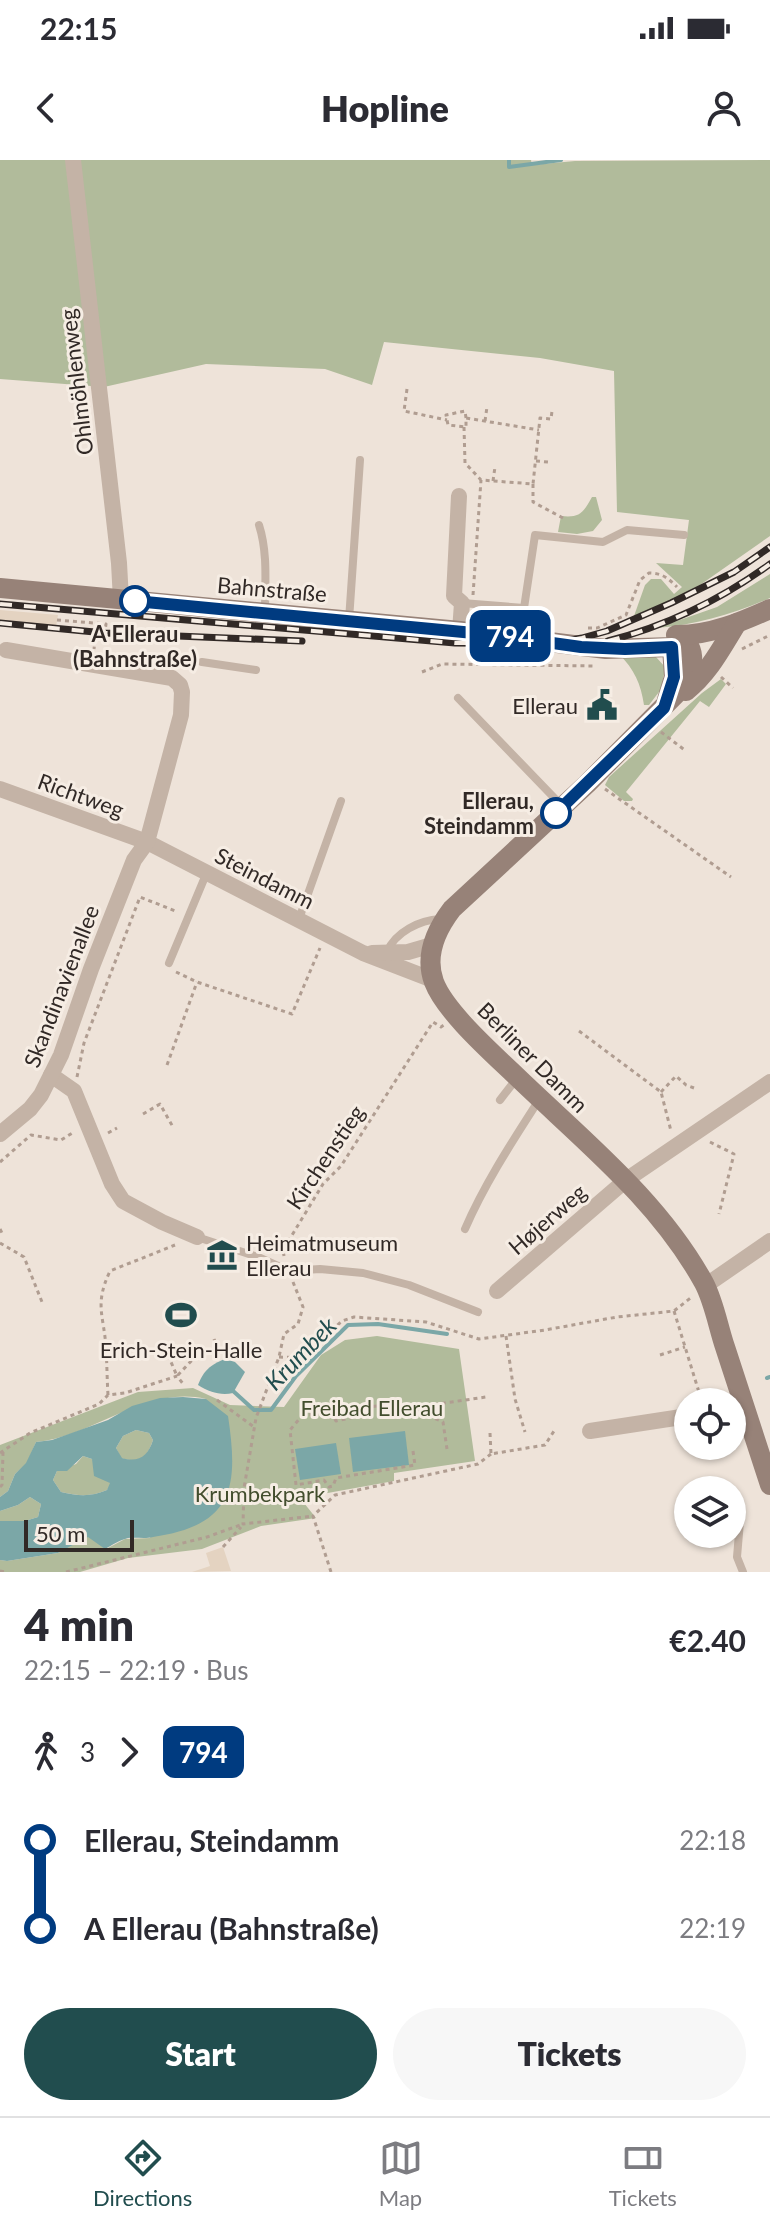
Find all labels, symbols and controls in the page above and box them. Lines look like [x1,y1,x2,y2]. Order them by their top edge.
text: 22:15 [40,10,117,46]
icon: back [24,86,68,130]
text: Hopline [321,86,449,130]
icon: person [702,86,746,130]
street label: Ohlmöhlenweg [54,307,98,457]
street label: Bahnstraße [216,571,328,607]
marker: A Ellerau (Bahnstraße) [120,586,150,616]
line badge: 794 [464,610,556,662]
text: 794 [486,619,534,653]
place label: A Ellerau (Bahnstraße) [73,620,197,672]
public building icon: Ellerau [585,688,619,722]
place label: Ellerau [512,692,578,719]
street label: Richtweg [34,767,128,823]
place label: Ellerau, Steindamm [424,787,534,839]
marker: Ellerau, Steindamm [541,798,571,828]
street label: Steindamm [211,841,319,915]
street label: Skandinavienallee [18,901,104,1071]
street label: Berliner Damm [472,996,594,1118]
street label: Kirchenstieg [280,1100,370,1214]
street label: Højerweg [503,1178,591,1260]
place label: Heimatmuseum Ellerau [246,1229,398,1281]
museum icon: Heimatmuseum Ellerau [205,1238,239,1272]
sports icon: Erich-Stein-Halle [164,1298,198,1332]
water label: Krumbek [258,1310,342,1395]
place label: Erich-Stein-Halle [100,1336,262,1363]
map controls [674,1388,746,1548]
button: locate [674,1388,746,1460]
park label: Freibad Ellerau [301,1394,443,1421]
button: layers [674,1476,746,1548]
park label: Krumbekpark [195,1480,326,1507]
scale bar [24,1516,134,1552]
text: 50 m [36,1520,85,1547]
text: 4 min [24,1598,134,1650]
text: €2.40 [669,1622,746,1658]
text: 22:15 – 22:19 · Bus [24,1654,248,1686]
icon: walk [24,1730,68,1774]
icon: forward [107,1730,151,1774]
text: 794 [179,1735,228,1769]
text: 3 [80,1736,95,1768]
text: Ellerau, Steindamm [84,1822,339,1858]
text: 22:18 [679,1824,746,1856]
text: A Ellerau (Bahnstraße) [84,1910,379,1946]
text: 22:19 [679,1912,746,1944]
button: Start [24,2008,377,2100]
button: Tickets [393,2008,746,2100]
tab: Directions [93,2136,192,2211]
tab: Map [379,2136,423,2211]
tab: Tickets [609,2136,677,2211]

